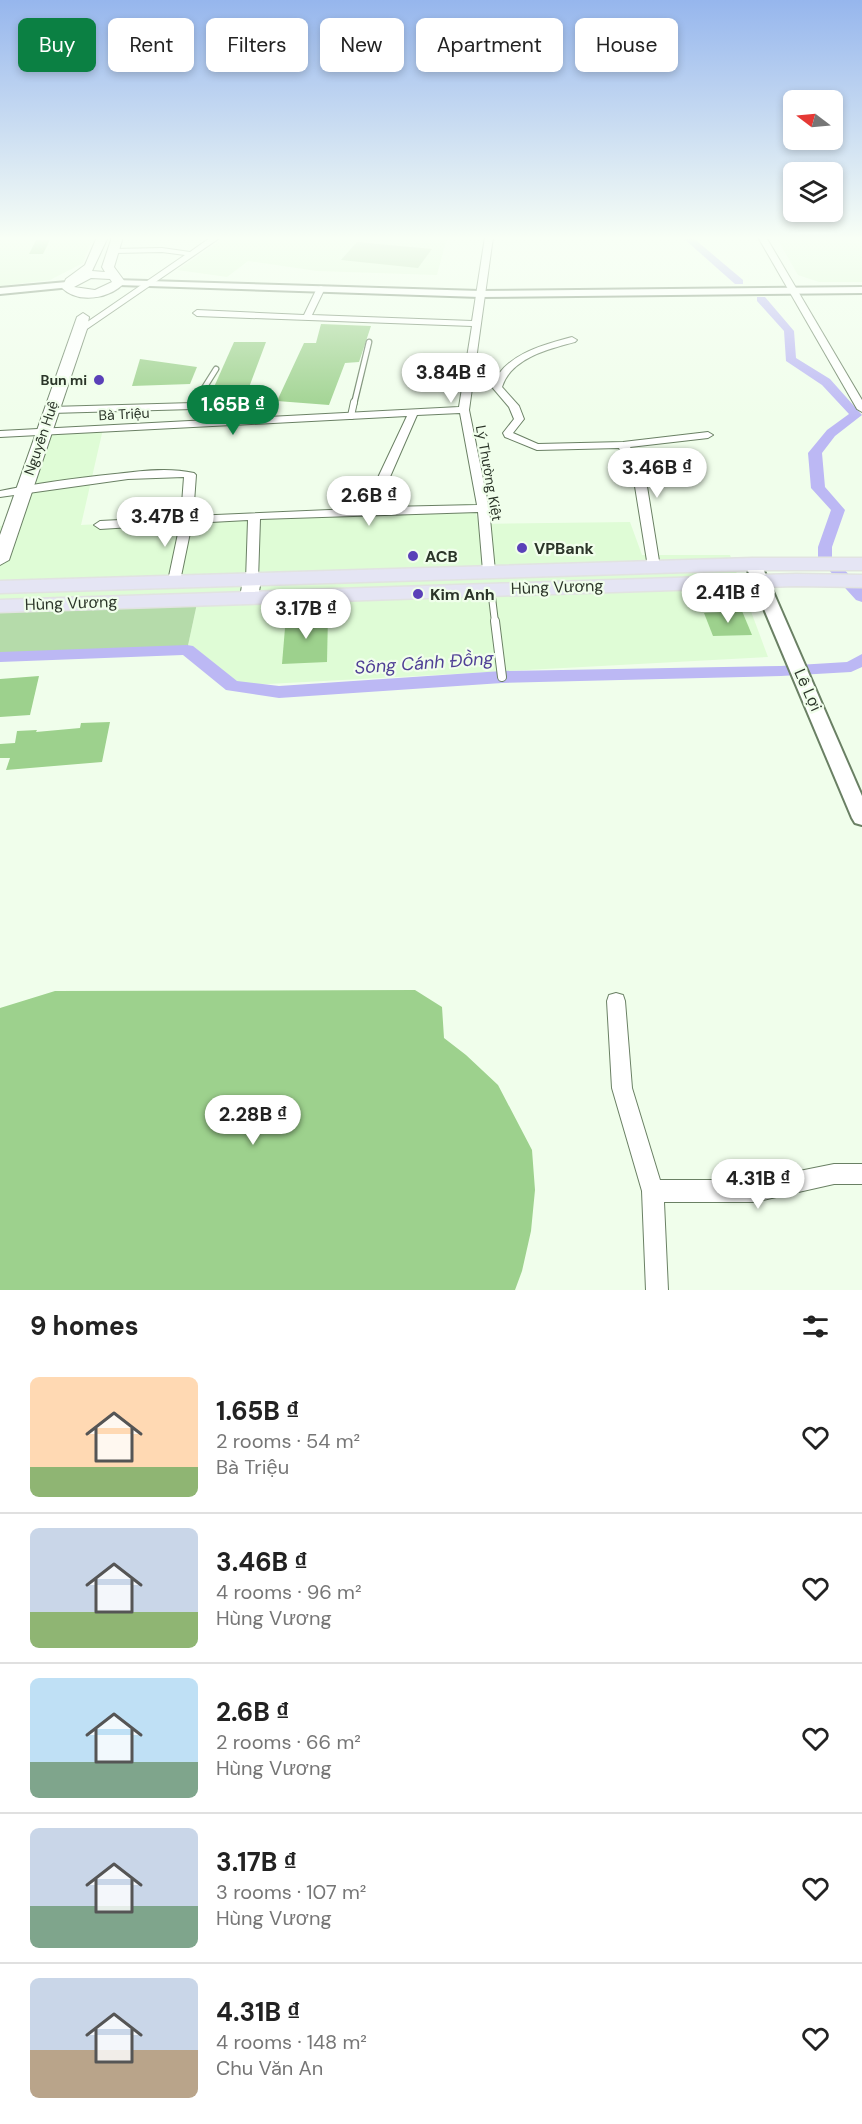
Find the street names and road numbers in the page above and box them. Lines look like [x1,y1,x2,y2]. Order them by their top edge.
street label: Nguyễn Huệ [20,398,62,478]
street label: Bà Triệu [98,404,150,424]
street label: Lý Thường Kiệt [472,424,506,522]
street label: Hùng Vương [510,575,604,599]
street label: Hùng Vương [24,591,118,615]
street label: Lê Lợi [789,666,827,714]

